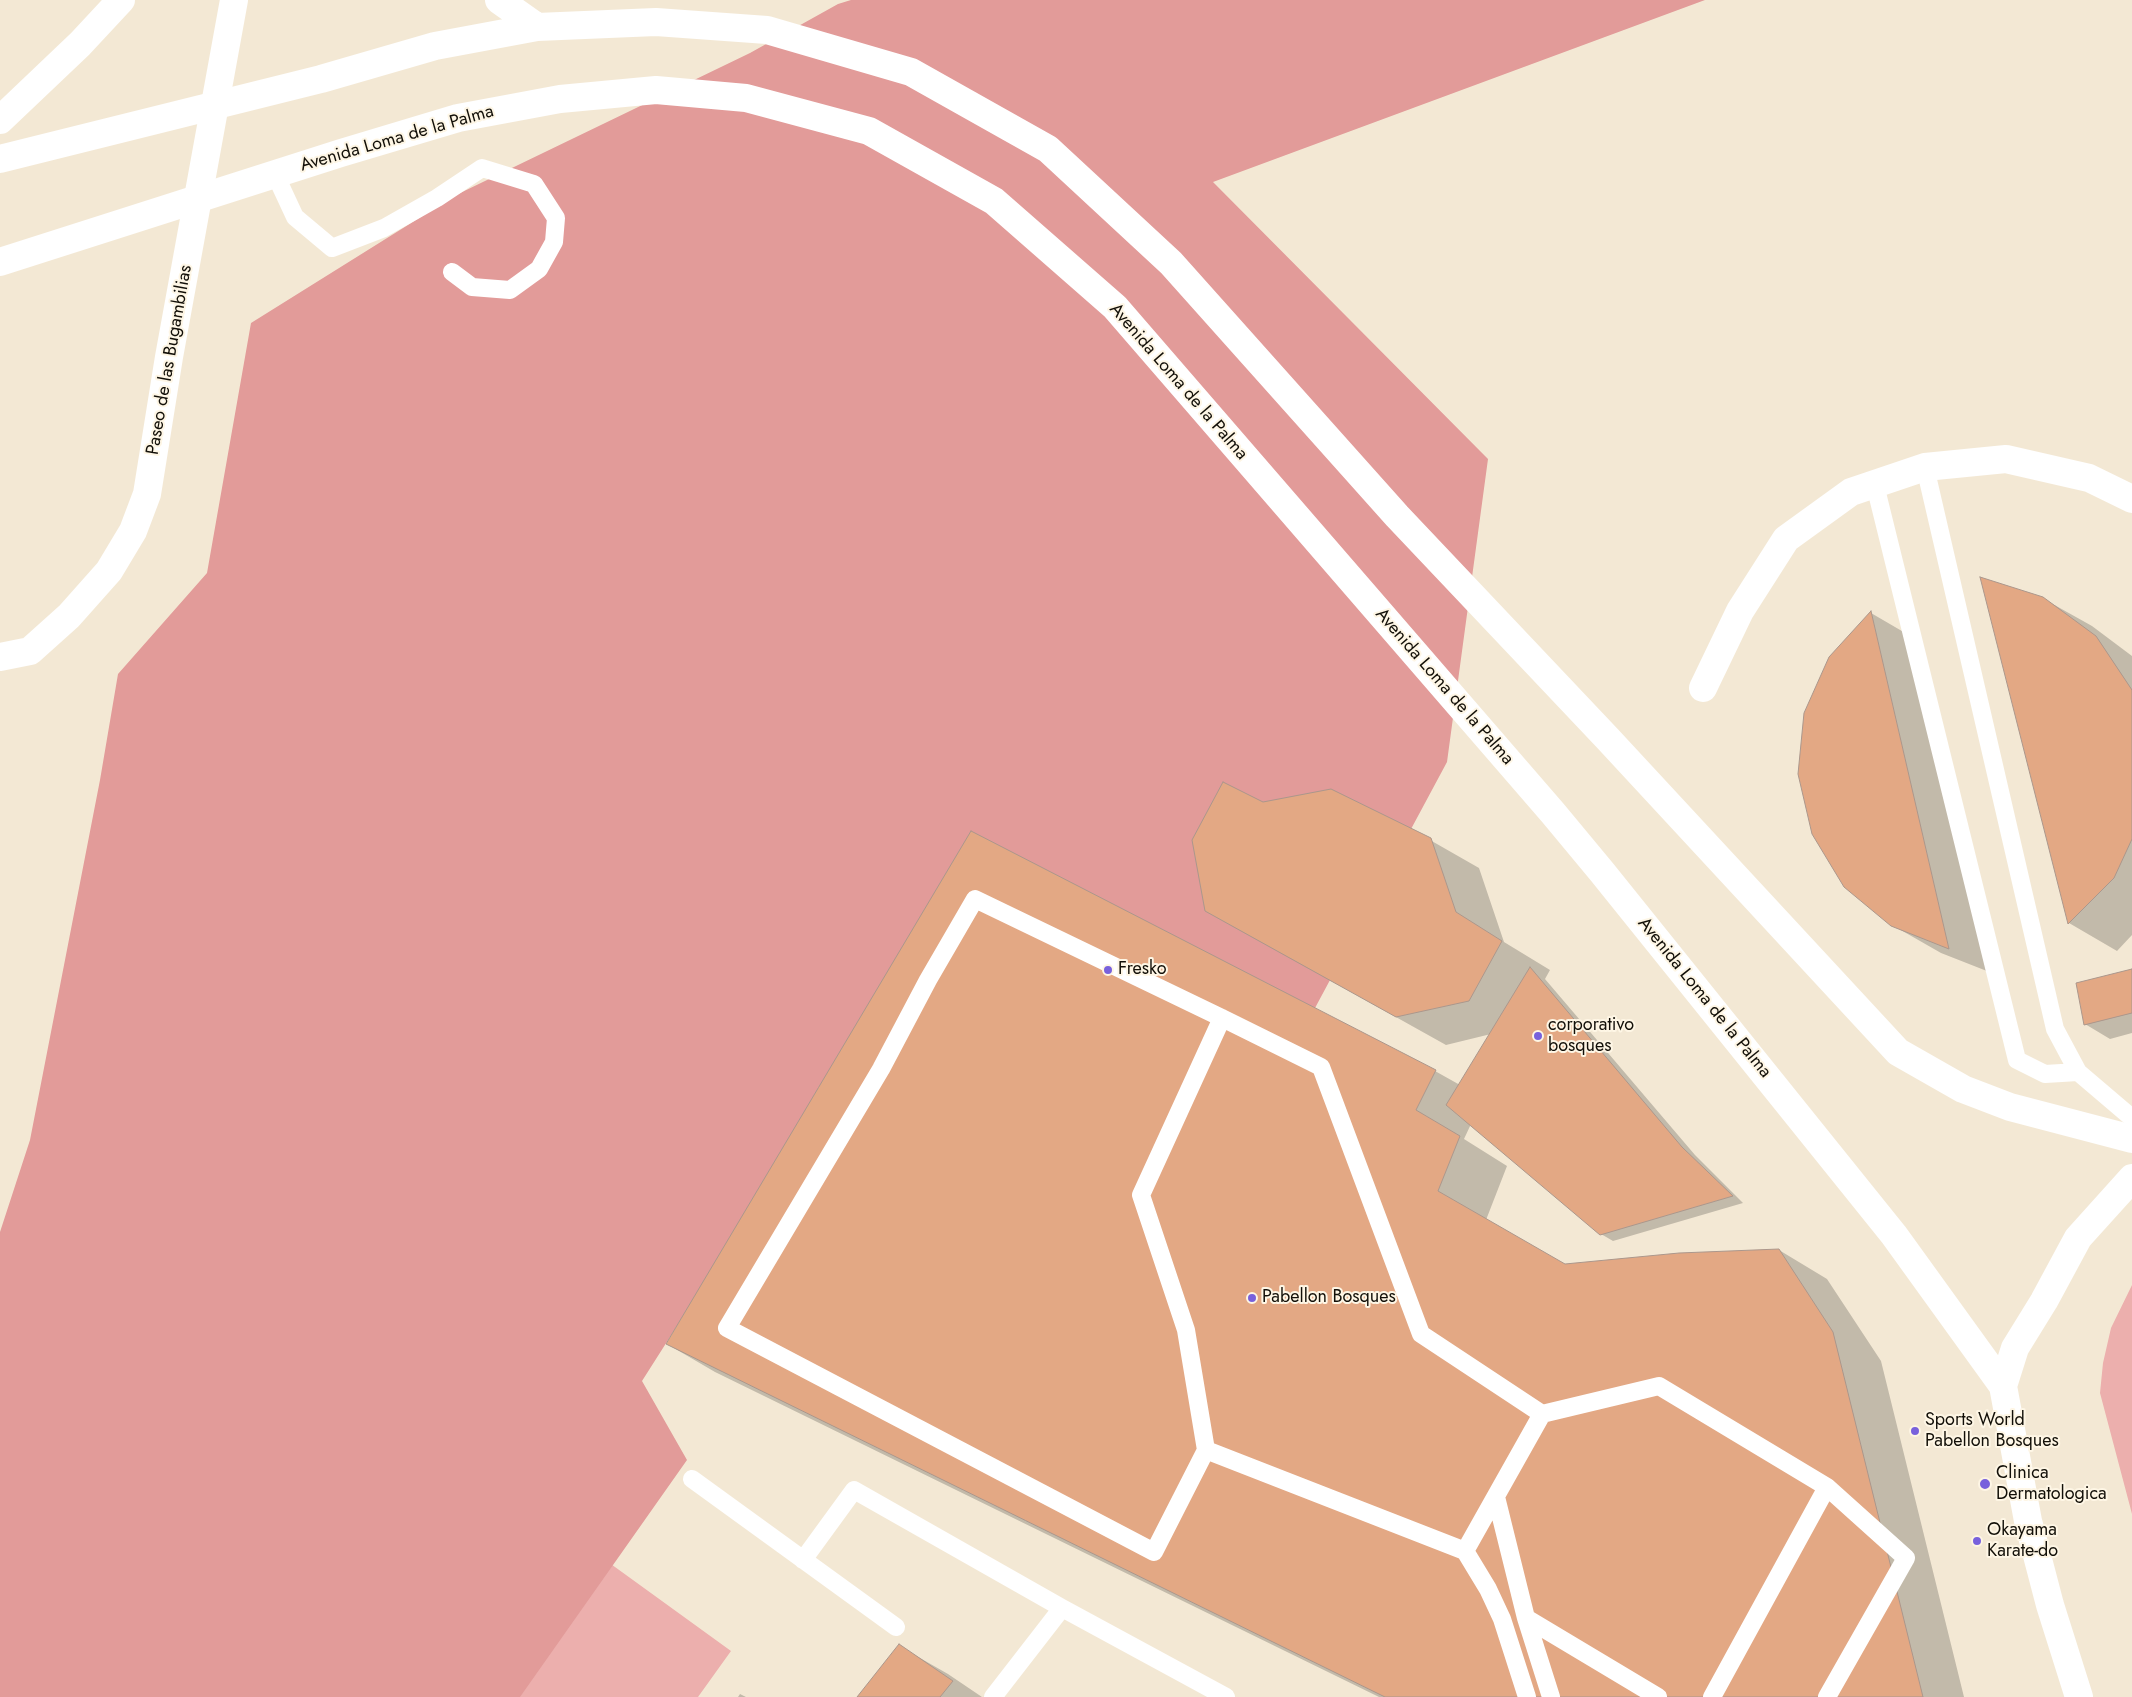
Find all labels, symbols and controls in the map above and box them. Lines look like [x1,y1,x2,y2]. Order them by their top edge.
street label: Avenida Loma de la Palma [298,101,496,177]
street label: Paseo de las Bugambilias [143,263,197,457]
street label: Avenida Loma de la Palma [1104,299,1252,465]
street label: Avenida Loma de la Palma [1370,604,1518,770]
street label: Avenida Loma de la Palma [1633,913,1775,1083]
place label: Fresko [1118,959,1167,981]
marker: Fresko [1102,964,1114,976]
place label: corporativo bosques [1548,1015,1634,1058]
marker: corporativo bosques [1532,1030,1544,1042]
place label: Pabellon Bosques [1262,1287,1396,1309]
marker: Pabellon Bosques [1246,1292,1258,1304]
place label: Sports World Pabellon Bosques [1925,1410,2059,1452]
marker: Sports World Pabellon Bosques [1909,1425,1921,1437]
place label: Clinica Dermatologica [1996,1463,2107,1506]
marker: Clinica Dermatologica [1978,1477,1992,1491]
place label: Okayama Karate-do [1987,1520,2058,1562]
marker: Okayama Karate-do [1971,1535,1983,1547]

